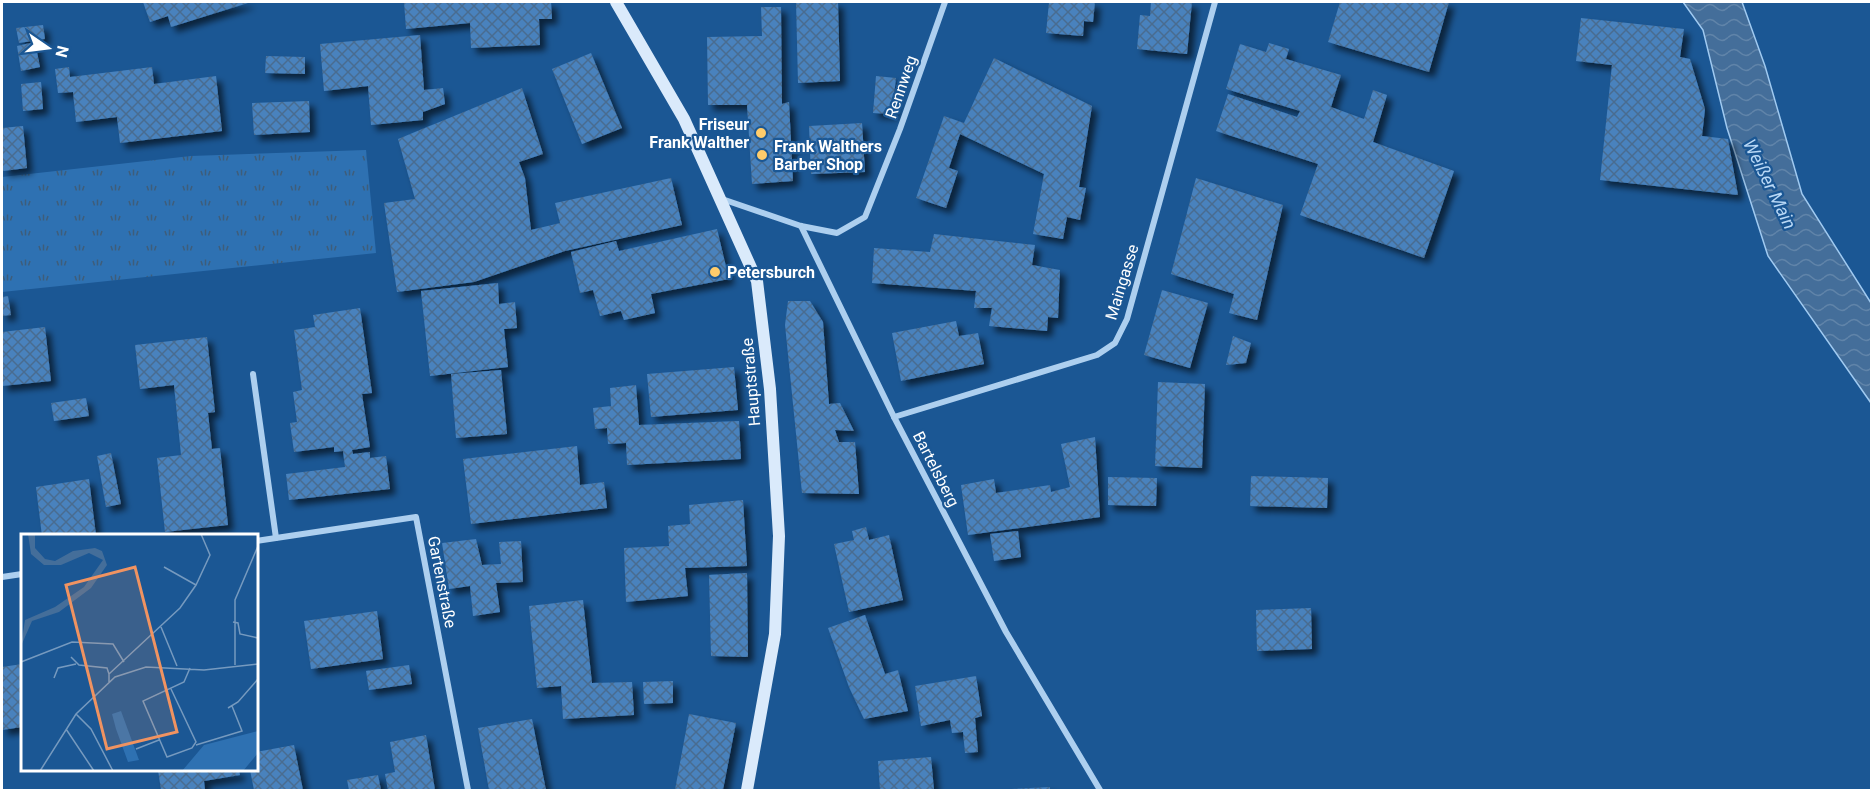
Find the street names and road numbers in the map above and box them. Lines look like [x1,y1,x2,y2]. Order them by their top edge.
street label: Rennweg [881,53,921,121]
street label: Maingasse [1101,242,1143,322]
street label: Hauptstraße [738,337,764,427]
street label: Bartelsberg [909,428,963,510]
street label: Gartenstraße [424,534,460,630]

